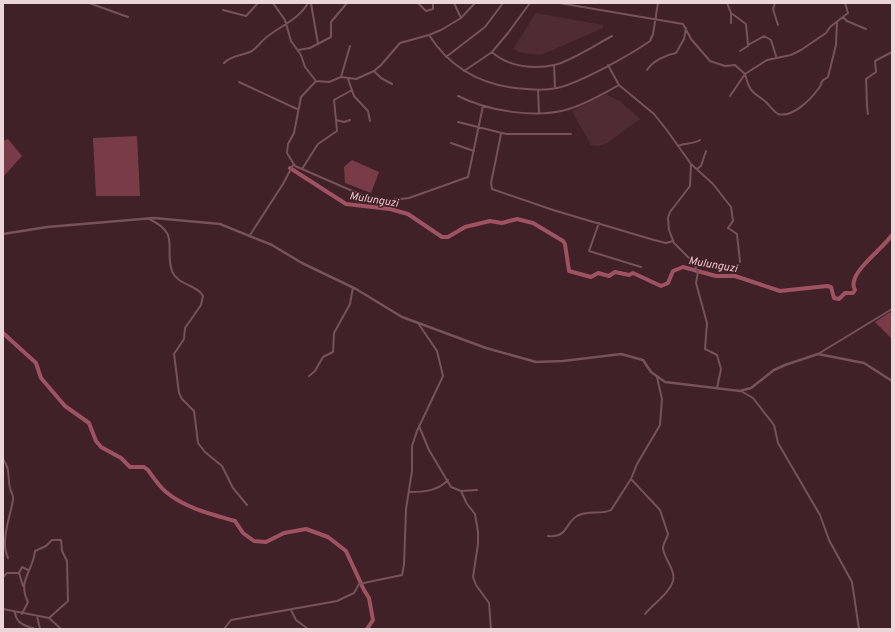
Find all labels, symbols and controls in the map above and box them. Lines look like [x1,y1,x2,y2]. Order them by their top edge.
water label: Mulunguzi [348,189,401,211]
water label: Mulunguzi [687,254,740,276]

